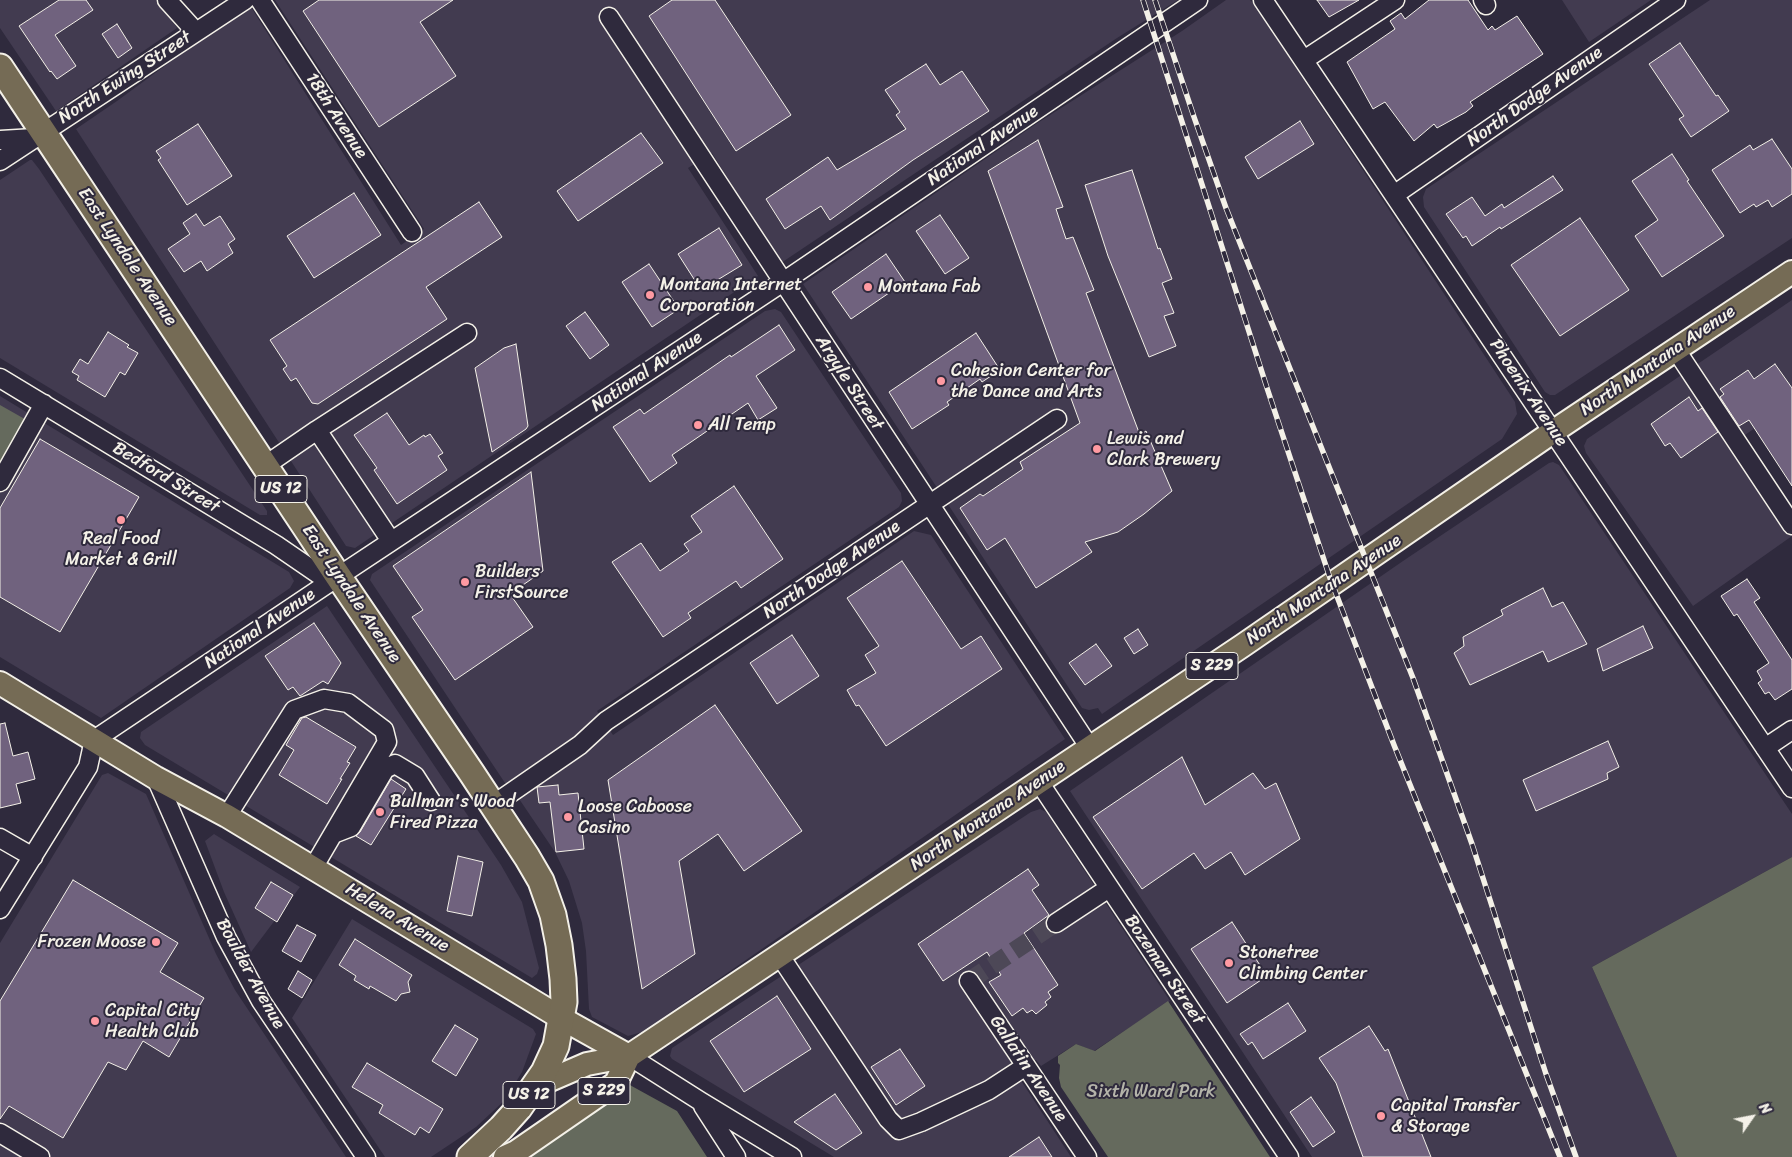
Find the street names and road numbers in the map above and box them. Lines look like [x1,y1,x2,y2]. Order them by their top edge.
street label: North Ewing Street [54,27,196,129]
street label: North Dodge Avenue [1463,42,1607,152]
street label: 18th Avenue [300,69,372,163]
street label: National Avenue [923,101,1043,191]
street label: East Lyndale Avenue [73,184,181,330]
street label: North Montana Avenue [1576,301,1740,421]
street label: National Avenue [587,327,707,417]
street label: Argyle Street [810,331,888,435]
street label: Phoenix Avenue [1484,335,1572,451]
street label: Bedford Street [109,438,223,518]
road number: US 12 [255,476,307,502]
street label: North Dodge Avenue [759,516,905,624]
street label: East Lyndale Avenue [297,521,405,667]
street label: North Montana Avenue [1242,530,1406,650]
street label: National Avenue [200,584,320,674]
road number: S 229 [1186,652,1238,679]
street label: North Montana Avenue [906,756,1070,876]
street label: Helena Avenue [341,879,453,957]
street label: Bozeman Street [1119,911,1209,1029]
street label: Boulder Avenue [211,915,289,1033]
street label: Gallatin Avenue [984,1012,1072,1126]
road number: S 229 [578,1078,630,1104]
road number: US 12 [503,1082,555,1108]

